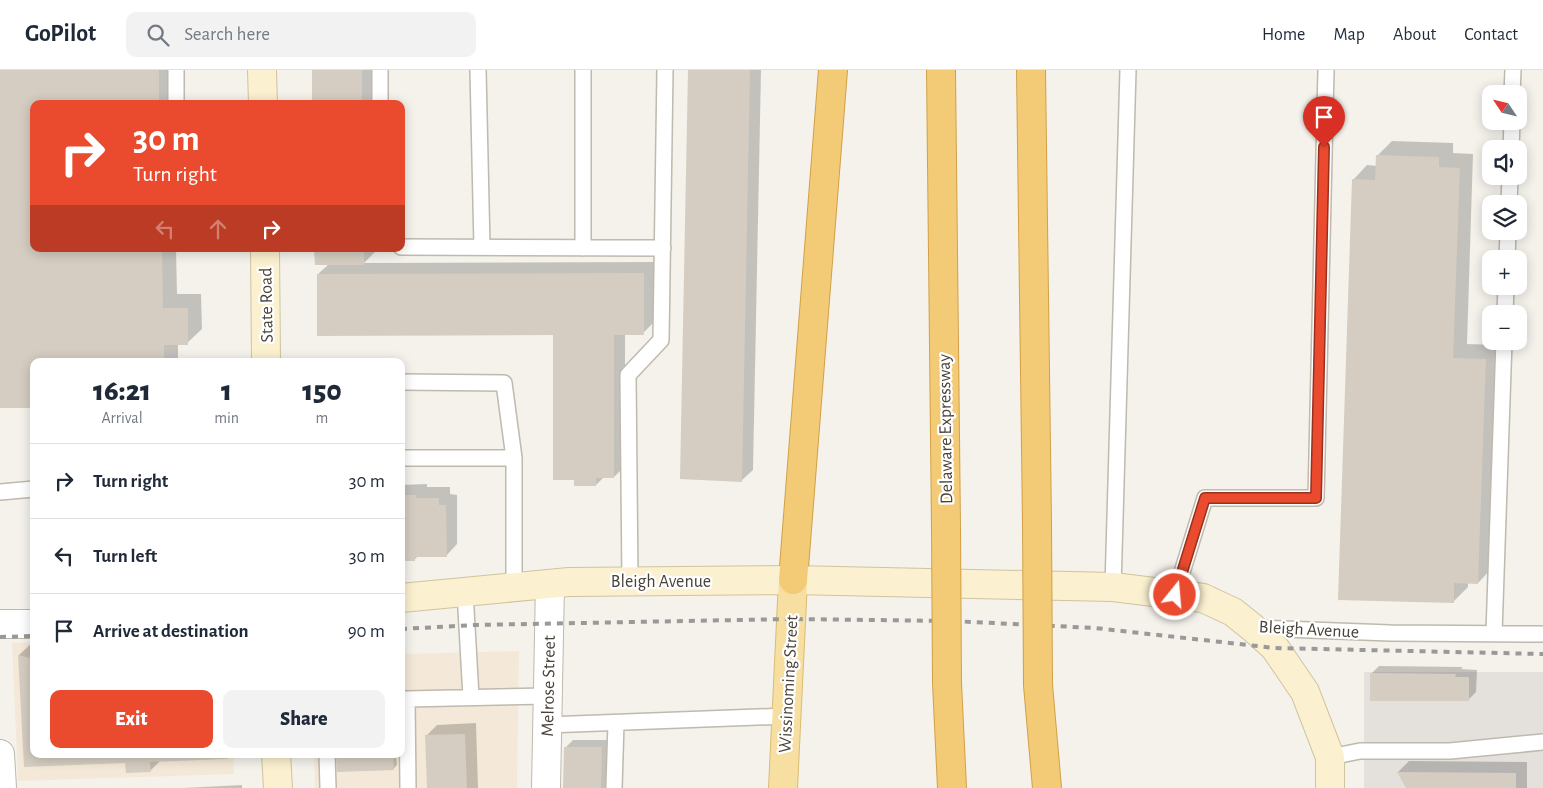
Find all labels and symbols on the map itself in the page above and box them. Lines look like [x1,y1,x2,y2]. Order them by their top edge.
north arrow [1482,85,1528,130]
pin [1303,96,1345,147]
street label: State Road [257,267,277,343]
street label: Delaware Expressway [936,354,956,504]
position arrow [1148,568,1200,620]
street label: Bleigh Avenue [611,573,711,591]
street label: Wissinoming Street [776,614,802,754]
street label: Bleigh Avenue [1258,618,1360,642]
street label: Melrose Street [539,635,559,737]

